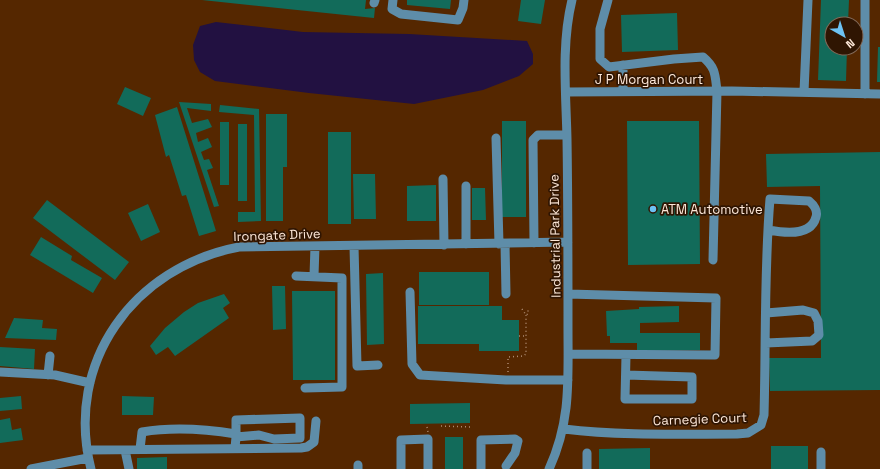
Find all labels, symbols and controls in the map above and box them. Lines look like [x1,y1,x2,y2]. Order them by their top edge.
north arrow [824,16,864,56]
text: N [843,36,858,52]
street label: J P Morgan Court [595,71,703,88]
street label: Industrial Park Drive [545,174,565,298]
place label: ATM Automotive [661,201,763,218]
marker: ATM Automotive [648,204,658,214]
street label: Irongate Drive [233,225,321,245]
street label: Carnegie Court [653,409,747,429]

